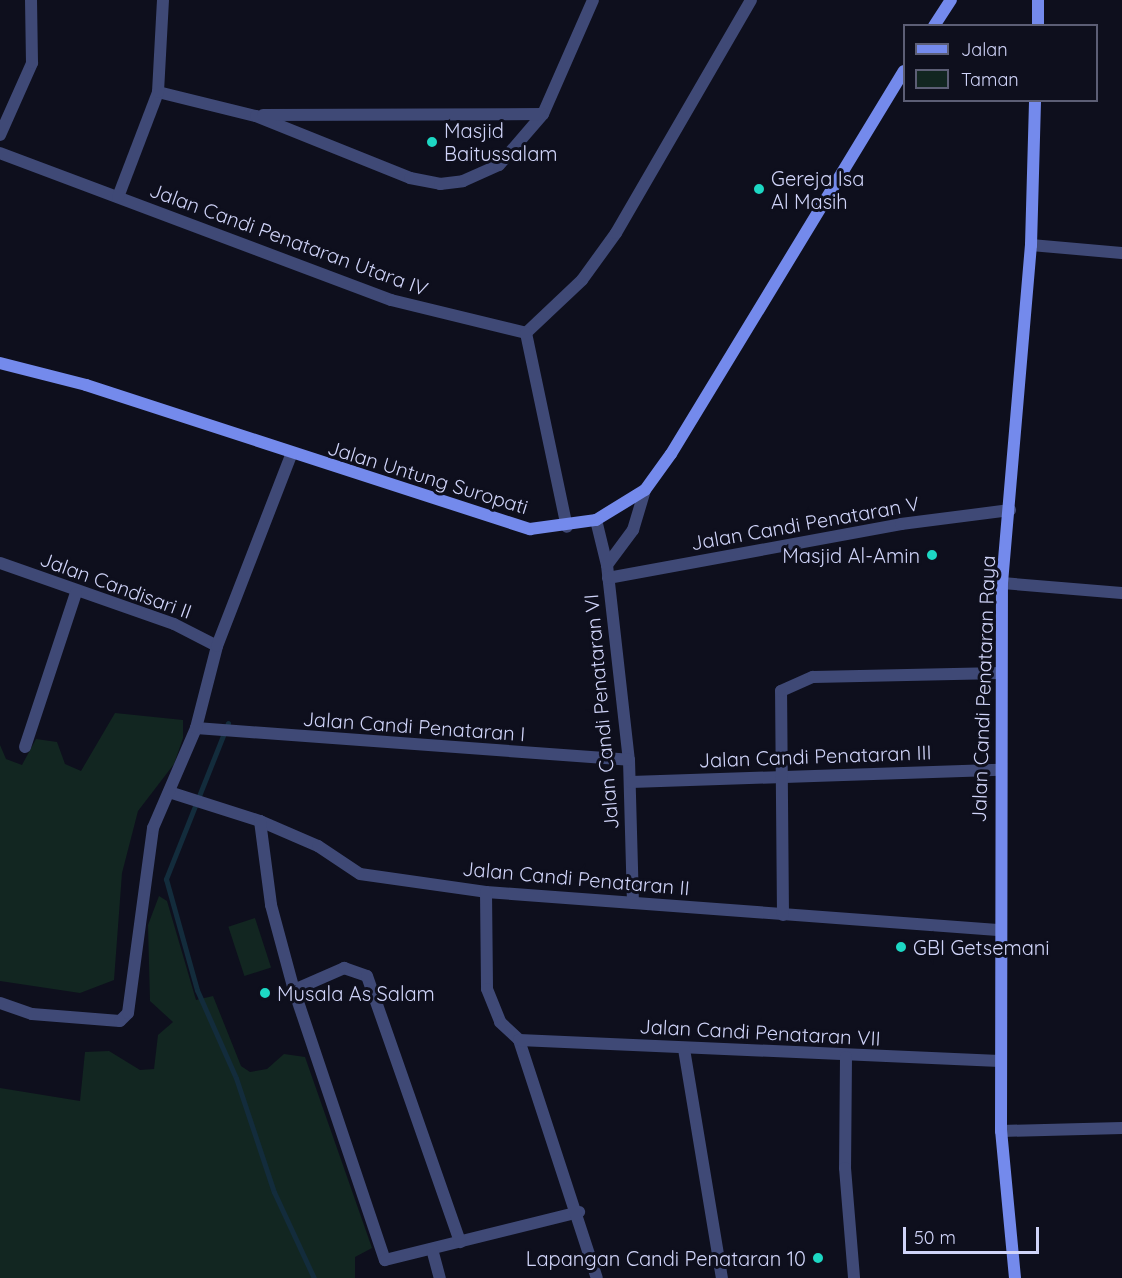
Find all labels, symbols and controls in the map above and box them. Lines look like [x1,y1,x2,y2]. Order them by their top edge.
legend [903,24,1098,102]
text: Jalan [961,38,1008,61]
text: Taman [961,68,1019,91]
place label: Masjid Baitussalam [444,118,558,165]
marker: Masjid Baitussalam [425,135,439,149]
place label: Gereja Isa Al Masih [771,166,864,213]
street label: Jalan Candi Penataran Utara IV [146,177,432,301]
marker: Gereja Isa Al Masih [752,182,766,196]
street label: Jalan Untung Suropati [325,435,531,519]
street label: Jalan Candi Penataran V [689,491,921,555]
place label: Masjid Al-Amin [782,543,920,567]
street label: Jalan Candisari II [37,546,195,624]
marker: Masjid Al-Amin [925,548,939,562]
street label: Jalan Candi Penataran Raya [966,555,1000,823]
street label: Jalan Candi Penataran VI [579,593,623,831]
street label: Jalan Candi Penataran I [302,706,526,746]
street label: Jalan Candi Penataran III [698,740,932,772]
street label: Jalan Candi Penataran II [461,856,691,900]
place label: GBI Getsemani [913,935,1050,959]
marker: GBI Getsemani [894,940,908,954]
place label: Musala As Salam [277,981,435,1005]
marker: Musala As Salam [258,986,272,1000]
street label: Jalan Candi Penataran VII [639,1014,881,1050]
scale bar [906,1215,1042,1253]
text: 50 m [914,1226,956,1249]
place label: Lapangan Candi Penataran 10 [526,1246,806,1270]
marker: Lapangan Candi Penataran 10 [811,1251,825,1265]

